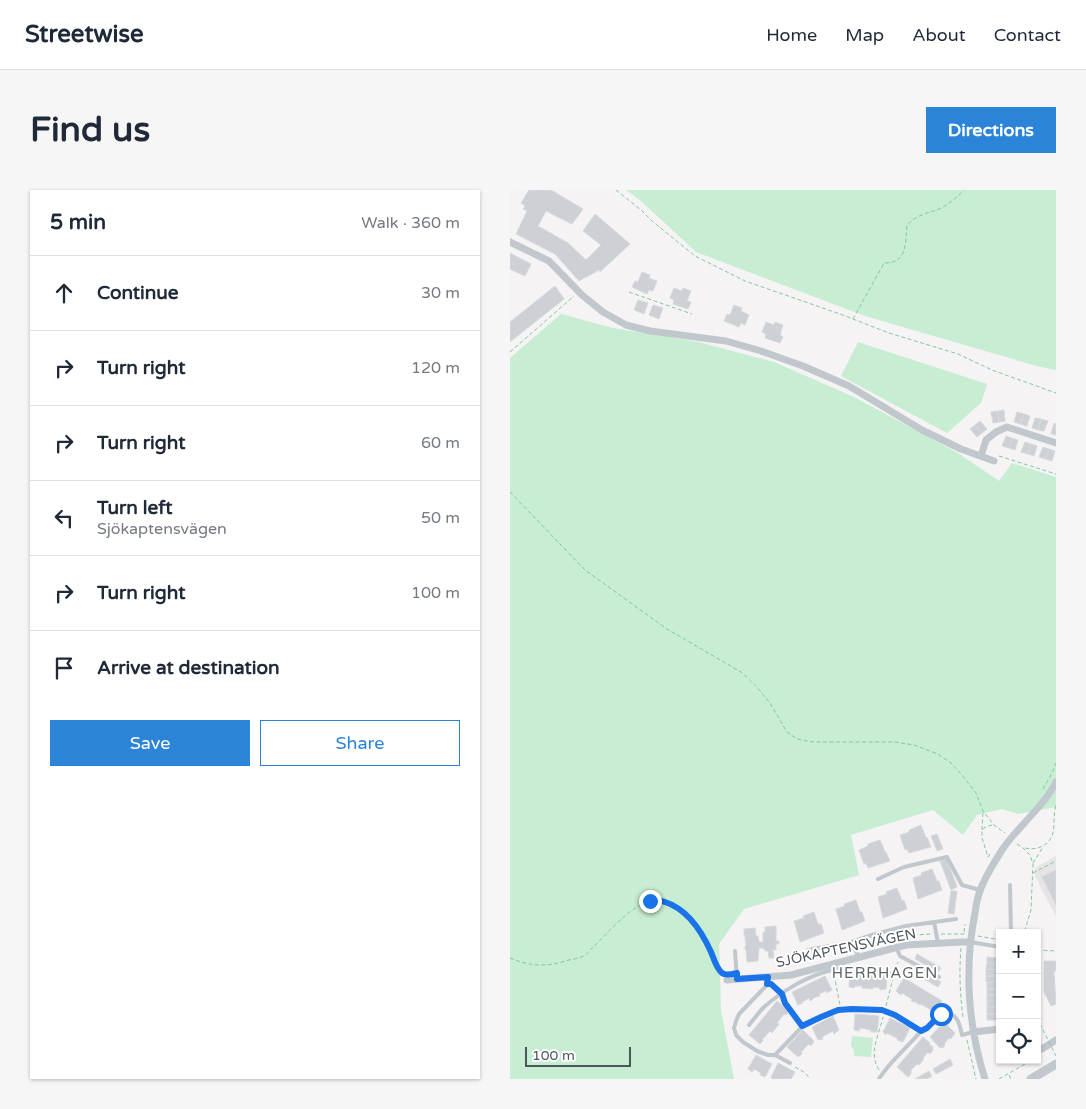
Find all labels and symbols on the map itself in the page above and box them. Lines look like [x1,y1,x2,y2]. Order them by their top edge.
route end [639,890,662,913]
street label: SJÖKAPTENSVÄGEN [774,925,918,971]
district label: HERRHAGEN [832,964,938,982]
route start [930,1003,953,1026]
scale bar [525,1044,631,1067]

